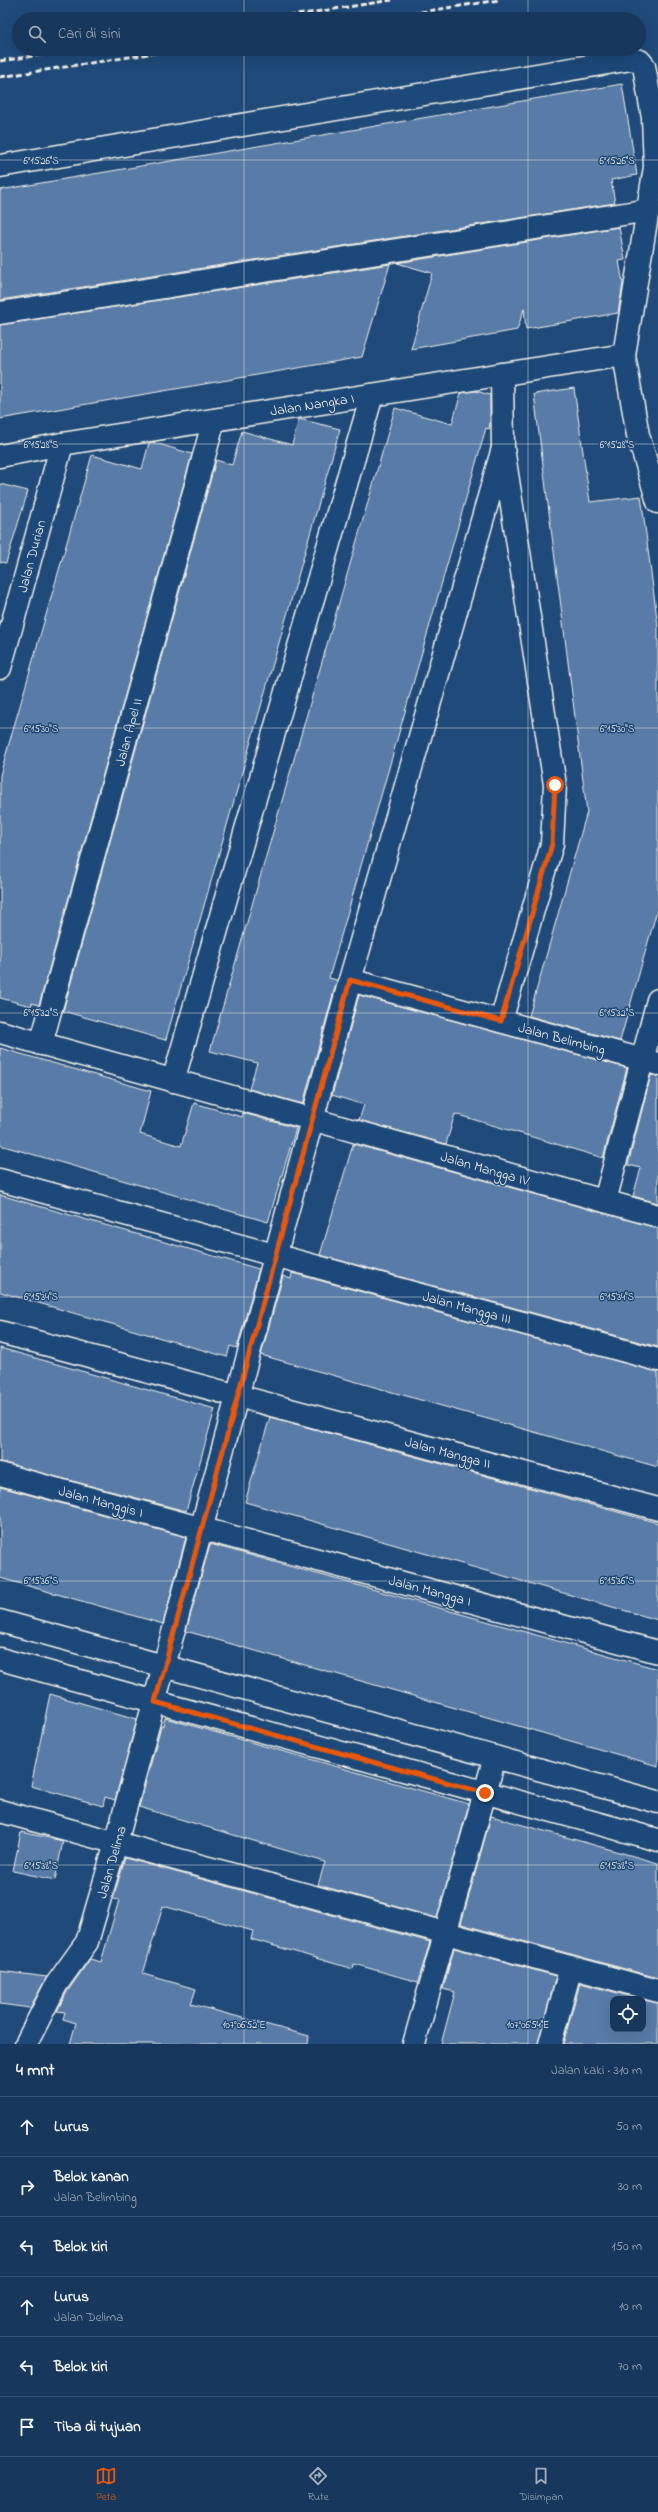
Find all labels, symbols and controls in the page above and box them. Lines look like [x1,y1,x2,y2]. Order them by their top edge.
search box [12,12,646,56]
icon: search [26,23,48,45]
text: Cari di sini [58,23,121,45]
text: 6°15'26"S [23,154,59,169]
text: 6°15'26"S [599,154,635,169]
street label: Jalan Nangka I [269,388,356,423]
text: 6°15'28"S [24,438,59,453]
text: 6°15'28"S [600,438,635,453]
street label: Jalan Durian [13,518,52,595]
street label: Jalan Apel II [110,696,149,769]
text: 6°15'30"S [24,722,59,737]
text: 6°15'30"S [600,722,635,737]
route start [546,776,564,794]
text: 6°15'32"S [24,1006,59,1021]
text: 6°15'32"S [600,1006,635,1021]
street label: Jalan Belimbing [516,1018,607,1062]
street label: Jalan Mangga IV [438,1147,532,1193]
street label: Jalan Mangga III [420,1287,513,1331]
text: 6°15'34"S [24,1290,59,1305]
text: 6°15'34"S [600,1290,635,1305]
street label: Jalan Mangga II [402,1432,493,1476]
street label: Jalan Manggis I [56,1481,145,1525]
street label: Jalan Mangga I [386,1570,473,1614]
text: 6°15'36"S [24,1574,59,1589]
text: 6°15'36"S [600,1574,635,1589]
route end [476,1784,494,1802]
street label: Jalan Delima [92,1824,133,1901]
text: 6°15'38"S [24,1859,58,1874]
text: 6°15'38"S [600,1859,634,1874]
map controls [610,1996,646,2032]
button: locate [610,1996,646,2032]
text: 107°06'52"E [222,2018,266,2033]
text: 107°06'54"E [507,2018,549,2033]
text: 4 mnt [16,2058,55,2083]
text: Jalan kaki · 310 m [551,2061,642,2080]
icon: ahead [16,2116,38,2138]
text: Lurus [54,2116,89,2138]
text: 50 m [616,2117,642,2136]
text: Belok kanan [54,2166,129,2188]
icon: right [16,2176,38,2198]
text: 30 m [618,2177,642,2196]
text: Jalan Belimbing [54,2188,137,2207]
icon: left [16,2236,38,2258]
text: Belok kiri [54,2236,108,2258]
text: 150 m [611,2237,642,2256]
text: Lurus [54,2286,89,2308]
icon: ahead [16,2296,38,2318]
text: 10 m [619,2297,642,2316]
text: Jalan Delima [54,2308,123,2327]
icon: left [16,2356,38,2378]
text: Belok kiri [54,2356,108,2378]
text: 70 m [618,2357,642,2376]
icon: arrive [16,2416,38,2438]
text: Tiba di tujuan [54,2416,141,2438]
tab: Peta [95,2465,117,2505]
tab: Rute [307,2465,329,2505]
tab: Disimpan [519,2465,563,2505]

